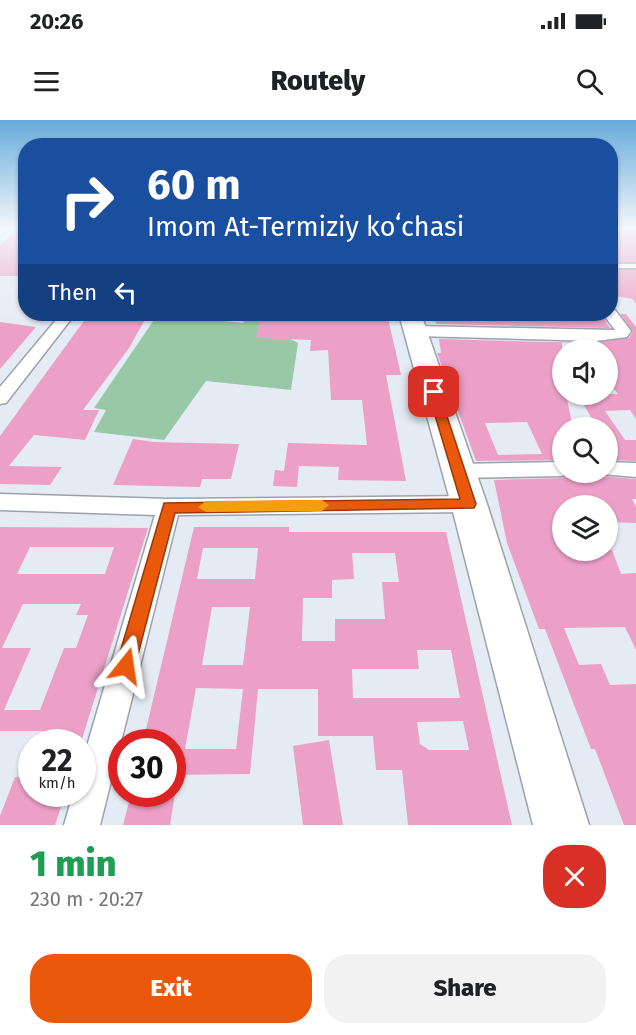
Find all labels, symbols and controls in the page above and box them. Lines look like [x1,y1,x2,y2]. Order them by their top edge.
text: 20:26 [30,8,83,35]
icon: menu [30,65,63,98]
text: Routely [271,65,365,97]
icon: search [573,65,606,98]
text: 60 m [147,160,241,210]
icon: right [48,162,126,240]
text: Imom At-Termiziy koʻchasi [147,211,464,243]
icon: left [109,276,142,309]
text: Then [48,279,97,306]
map controls [552,339,618,561]
button: sound [552,339,618,405]
pin [408,366,459,417]
icon: arrive [417,375,450,408]
button: search [552,417,618,483]
button: layers [552,495,618,561]
position arrow [94,634,158,698]
speed limit sign: 30 [108,729,186,807]
text: 22 [41,743,73,779]
text: km/h [38,774,76,792]
text: 1 min [30,842,116,886]
button: close [543,845,606,908]
text: 230 m · 20:27 [30,887,143,911]
button: Exit [30,954,312,1023]
button: Share [324,954,606,1023]

